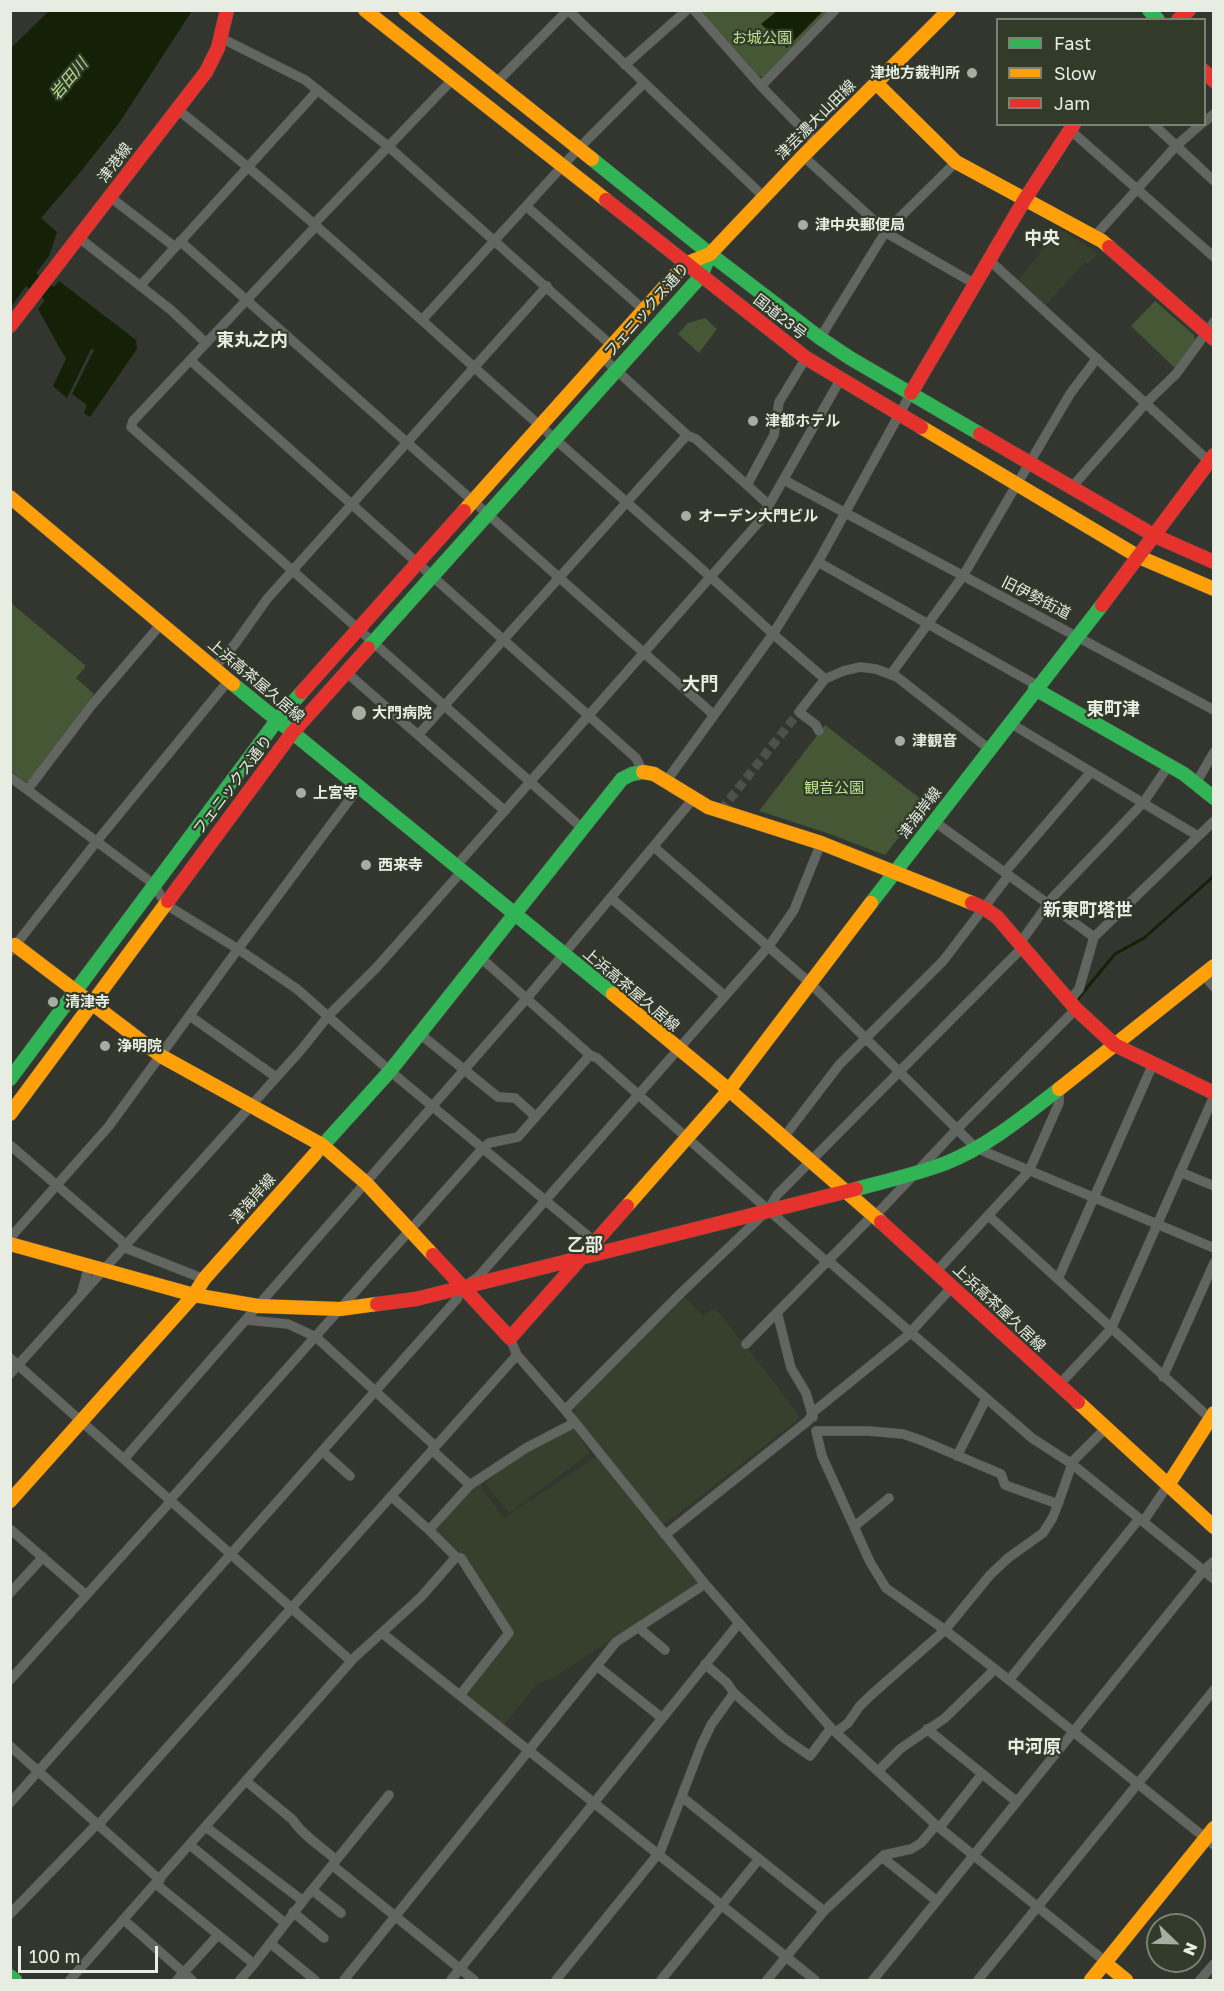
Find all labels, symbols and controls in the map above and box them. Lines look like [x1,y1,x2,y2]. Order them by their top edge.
legend [996,18,1206,126]
park label: お城公園 [732,29,792,47]
text: Fast [1054,32,1091,54]
water label: 岩田川 [46,54,92,104]
text: Slow [1054,62,1096,84]
place label: 津地方裁判所 [870,64,960,82]
marker: 津地方裁判所 [965,66,979,80]
street label: 津芸濃大山田線 [773,77,859,163]
text: Jam [1054,92,1090,114]
street label: 津港線 [94,140,136,186]
place label: 津中央郵便局 [815,216,905,234]
marker: 津中央郵便局 [796,218,810,232]
district label: 中央 [1024,227,1060,249]
street label: フェニックス通り [601,259,693,361]
street label: 国道23号 [750,291,810,343]
district label: 東丸之内 [216,329,288,351]
place label: 津都ホテル [765,412,840,430]
marker: 津都ホテル [746,414,760,428]
place label: オーデン大門ビル [698,507,818,525]
marker: オーデン大門ビル [679,509,693,523]
street label: 旧伊勢街道 [999,573,1073,623]
street label: 上浜高茶屋久居線 [204,636,308,726]
district label: 大門 [682,673,718,695]
district label: 東町津 [1086,698,1140,720]
marker: 大門病院 [350,704,368,722]
place label: 大門病院 [372,704,432,722]
street label: フェニックス通り [190,732,276,838]
place label: 津観音 [912,732,957,750]
marker: 津観音 [893,734,907,748]
park label: 観音公園 [804,779,864,797]
place label: 上宮寺 [313,784,358,802]
street label: 津海岸線 [895,784,945,842]
marker: 上宮寺 [294,786,308,800]
place label: 西来寺 [378,856,423,874]
marker: 西来寺 [359,858,373,872]
district label: 新東町塔世 [1043,899,1133,921]
street label: 上浜高茶屋久居線 [579,945,683,1035]
place label: 清津寺 [65,993,110,1011]
marker: 清津寺 [46,995,60,1009]
place label: 浄明院 [117,1037,162,1055]
marker: 浄明院 [98,1039,112,1053]
street label: 津海岸線 [227,1170,279,1228]
district label: 乙部 [567,1234,603,1256]
street label: 上浜高茶屋久居線 [949,1260,1049,1356]
district label: 中河原 [1007,1736,1061,1758]
north arrow [1146,1913,1206,1973]
scale bar [21,1934,160,1972]
text: N [1179,1940,1202,1959]
text: 100 m [29,1945,80,1967]

